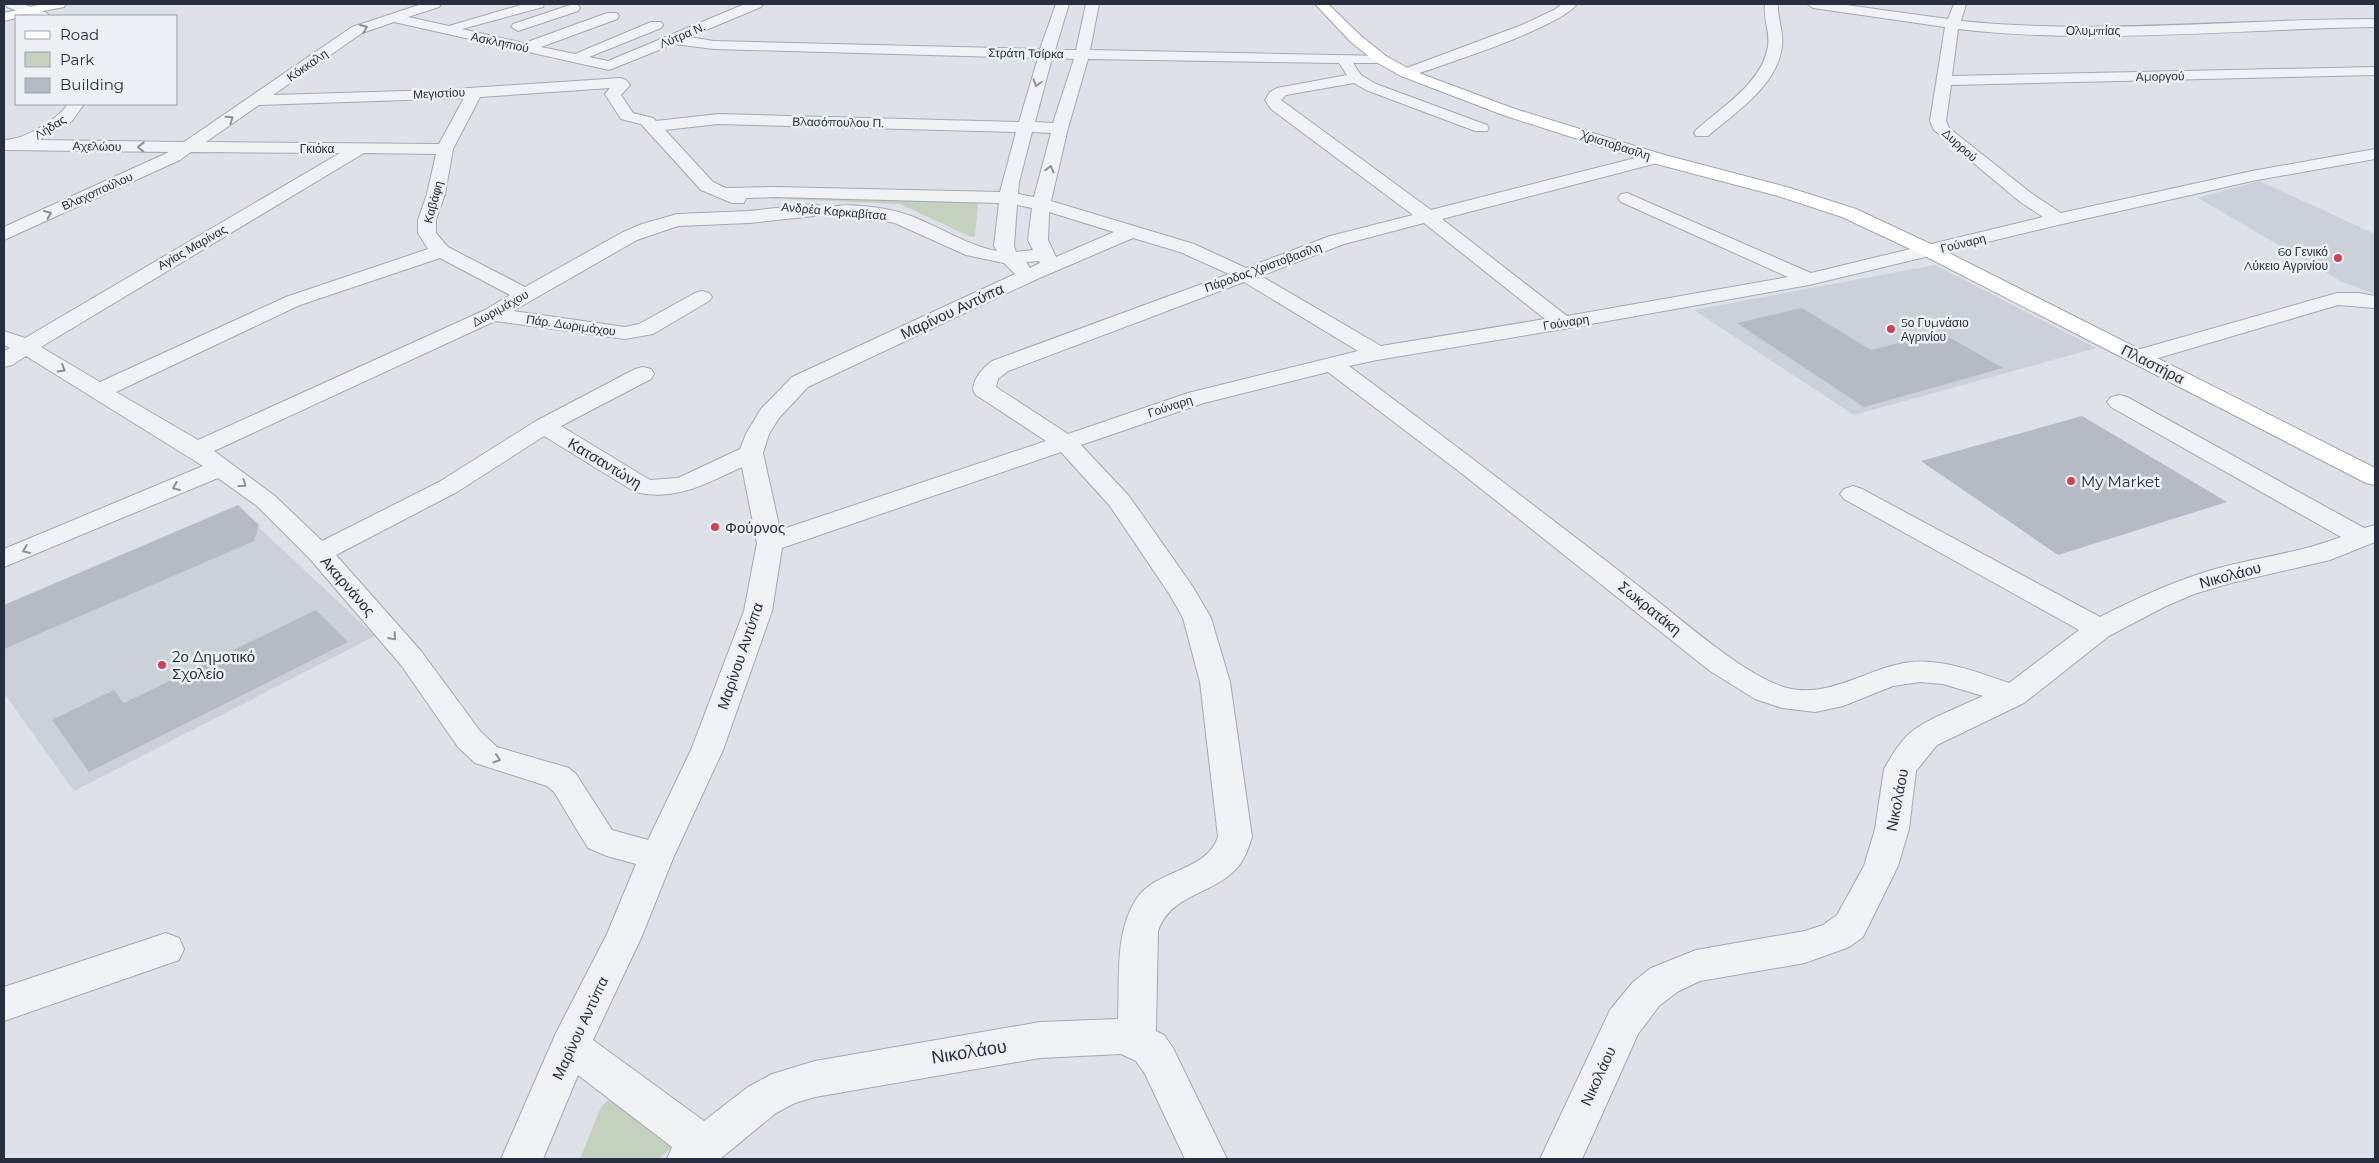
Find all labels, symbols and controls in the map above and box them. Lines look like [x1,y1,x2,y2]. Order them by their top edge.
legend [15,15,178,105]
street label: Λύτρα Ν. [657,19,707,51]
one-way arrow [359,23,368,34]
street label: Ολυμπίας [2066,23,2121,38]
text: Road [60,25,99,44]
street label: Ασκληπιού [470,29,530,55]
street label: Στράτη Τσίρκα [988,45,1064,61]
street label: Κόκκαλη [284,46,330,84]
text: Park [60,50,94,69]
street label: Αμοργού [2135,68,2185,84]
text: Building [60,75,124,94]
one-way arrow [1033,79,1043,87]
street label: Μεγιστίου [413,84,465,102]
street label: Λήδας [31,111,69,142]
street label: Βλασόπουλου Π. [792,114,884,130]
one-way arrow [224,116,233,125]
street label: Δυρρού [1939,125,1981,165]
street label: Χριστοβασίλη [1578,126,1653,163]
street label: Αχελώου [72,138,122,154]
one-way arrow [136,141,144,152]
street label: Γκιόκα [300,141,334,156]
one-way arrow [1044,164,1055,173]
street label: Βλαχοπούλου [59,169,135,213]
street label: Καβάφη [420,179,446,225]
street label: Ανδρέα Καρκαβίτσα [781,199,887,223]
one-way arrow [43,209,52,220]
street label: Αγίας Μαρίνας [155,221,229,273]
street label: Γούναρη [1939,230,1987,256]
street label: Πάροδος Χριστοβασίλη [1202,239,1324,295]
place label: 6ο Γενικό Λύκειο Αγρινίου [2244,244,2328,273]
marker: 6ο Γενικό Λύκειο Αγρινίου [2332,252,2344,264]
street label: Μαρίνου Αντύπα [897,279,1007,343]
street label: Δωριμάχου [469,286,531,330]
street label: Πάρ. Δωριμάχου [525,311,617,339]
street label: Γούναρη [1542,311,1590,333]
place label: 5ο Γυμνάσιο Αγρινίου [1901,315,1969,344]
marker: 5ο Γυμνάσιο Αγρινίου [1885,323,1897,335]
street label: Πλαστήρα [2118,340,2188,388]
one-way arrow [56,362,65,372]
street label: Γούναρη [1146,392,1194,420]
street label: Κατσαντώνη [565,434,645,492]
place label: My Market [2081,472,2160,491]
marker: My Market [2065,475,2077,487]
one-way arrow [237,478,247,487]
one-way arrow [172,481,180,491]
place label: Φούρνος [725,518,785,537]
marker: Φούρνος [709,521,721,533]
one-way arrow [22,543,31,554]
street label: Ακαρνάνος [317,552,379,620]
street label: Νικολάου [2197,558,2263,592]
street label: Σωκρατάκη [1615,577,1685,639]
street label: Μαρίνου Αντύπα [713,600,767,712]
one-way arrow [387,632,396,641]
place label: 2ο Δημοτικό Σχολείο [172,647,255,683]
marker: 2ο Δημοτικό Σχολείο [156,659,168,671]
one-way arrow [493,753,501,763]
street label: Νικολάου [1882,767,1912,833]
street label: Μαρίνου Αντύπα [548,973,612,1083]
street label: Νικολάου [930,1035,1008,1069]
street label: Νικολάου [1576,1043,1620,1109]

